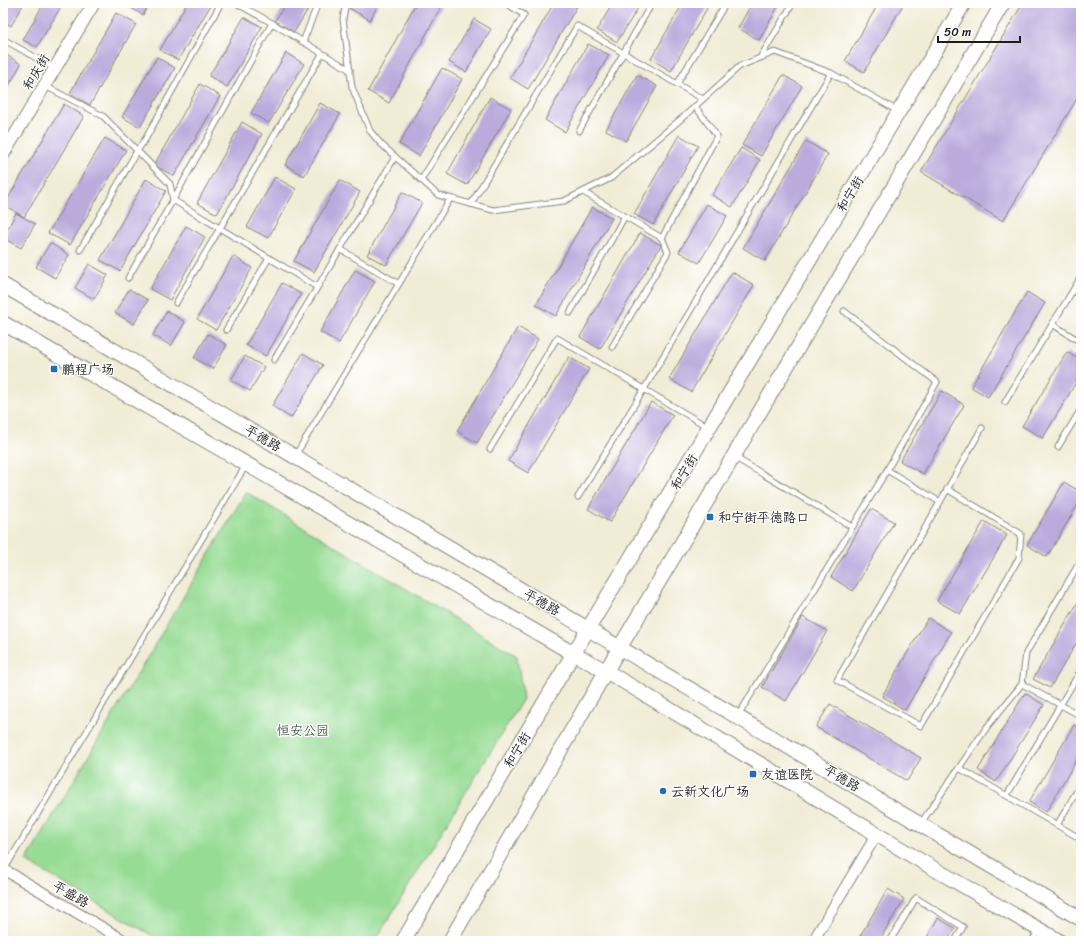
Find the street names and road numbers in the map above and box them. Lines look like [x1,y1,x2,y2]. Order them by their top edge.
street label: 和庆街 [16,49,56,95]
street label: 和宁街 [830,171,870,217]
street label: 平德路 [240,418,286,458]
street label: 和宁街 [664,449,704,495]
street label: 平德路 [519,582,565,622]
street label: 和宁街 [497,727,537,773]
street label: 平德路 [819,758,865,798]
street label: 平盛路 [48,874,94,914]

